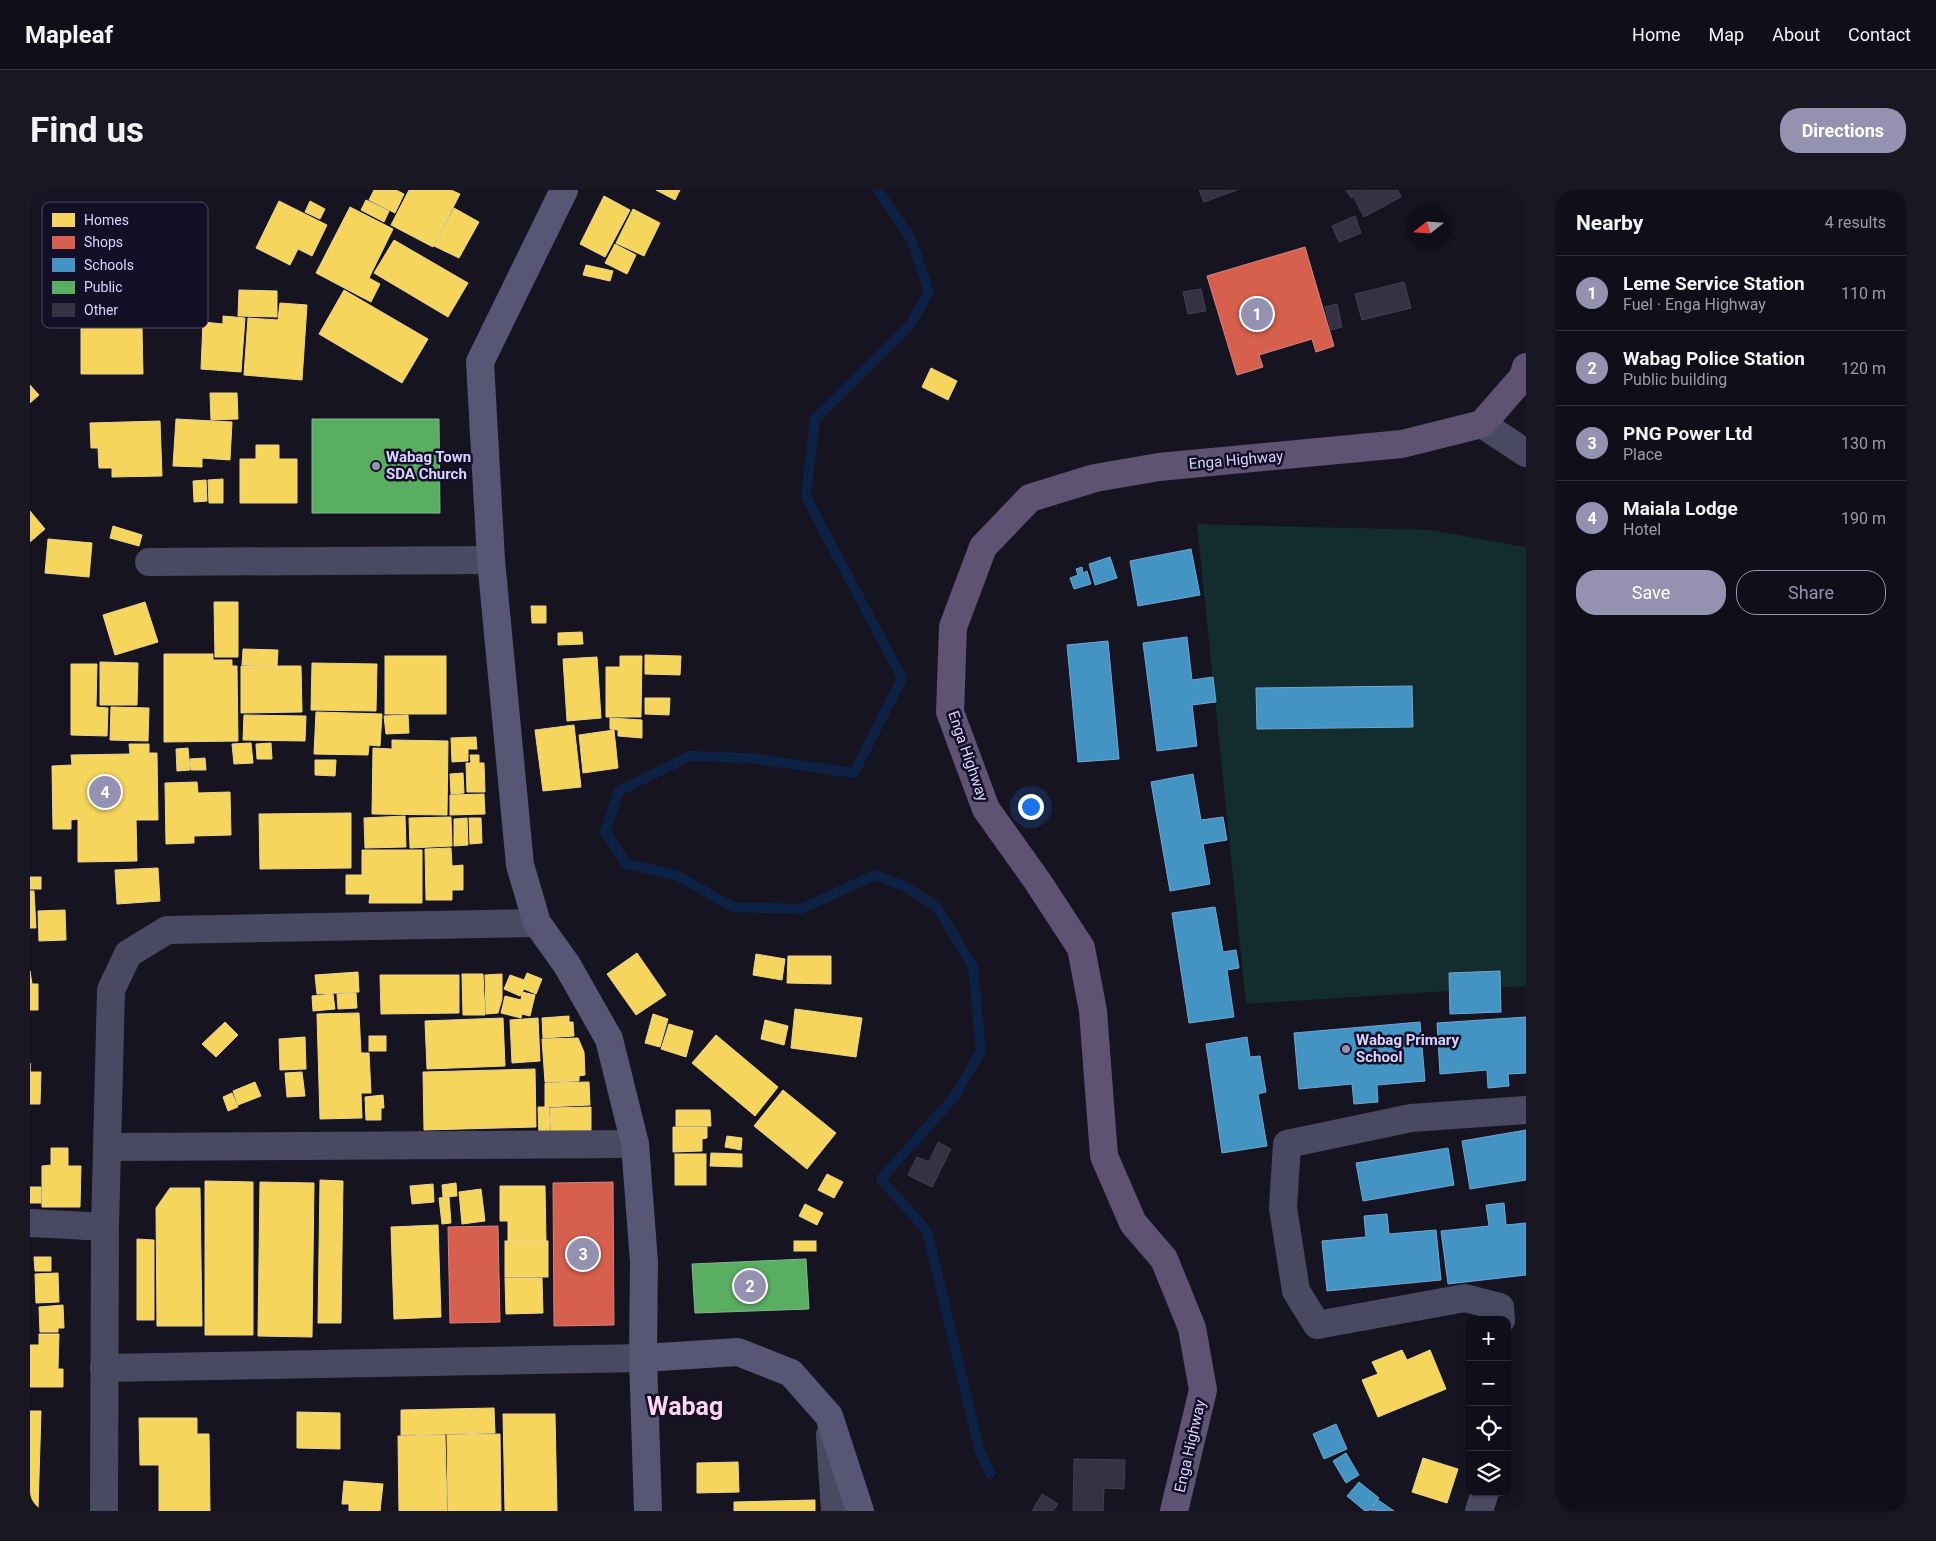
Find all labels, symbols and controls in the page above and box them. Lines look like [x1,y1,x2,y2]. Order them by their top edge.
text: Mapleaf [25,21,113,49]
text: Home [1632,24,1681,45]
text: Map [1709,24,1744,45]
text: About [1772,24,1820,45]
text: Contact [1848,24,1911,45]
button: Directions [1780,108,1906,153]
text: Find us [30,110,144,151]
legend [42,202,208,328]
north arrow [1406,205,1451,250]
text: Nearby [1576,211,1643,235]
text: Homes [84,212,129,228]
text: 4 results [1825,213,1886,232]
text: Shops [84,234,123,250]
text: Schools [84,257,134,273]
text: Leme Service Station [1623,272,1805,295]
text: Public [84,279,123,295]
text: 1 [1587,284,1597,303]
text: 110 m [1841,284,1886,303]
pin: 1 [1241,295,1273,333]
text: Fuel · Enga Highway [1623,295,1766,314]
text: Other [84,302,118,318]
text: Wabag Police Station [1623,347,1805,370]
text: 2 [1587,359,1597,378]
text: 120 m [1841,359,1886,378]
text: Public building [1623,370,1727,389]
text: PNG Power Ltd [1623,422,1752,445]
text: 3 [1587,434,1597,453]
text: 130 m [1841,434,1886,453]
text: Place [1623,445,1663,464]
street label: Enga Highway [1188,447,1284,473]
place label: Wabag Town SDA Church [386,448,471,483]
marker: Wabag Town SDA Church [370,460,382,472]
text: Maiala Lodge [1623,497,1738,520]
text: 4 [1587,509,1597,528]
text: 190 m [1841,509,1886,528]
text: Hotel [1623,520,1661,539]
button: Save [1576,570,1726,615]
button: Share [1736,570,1886,615]
street label: Enga Highway [944,708,992,804]
pin: 4 [89,773,121,811]
your location [1018,794,1044,820]
place label: Wabag Primary School [1356,1031,1459,1066]
marker: Wabag Primary School [1340,1043,1352,1055]
pin: 3 [567,1235,599,1273]
pin: 2 [734,1267,766,1305]
map controls [1466,1316,1511,1496]
button: + [1466,1316,1511,1361]
button: − [1466,1361,1511,1406]
district label: Wabag [647,1392,723,1421]
street label: Enga Highway [1171,1398,1209,1494]
button: locate [1466,1406,1511,1451]
button: layers [1466,1451,1511,1496]

